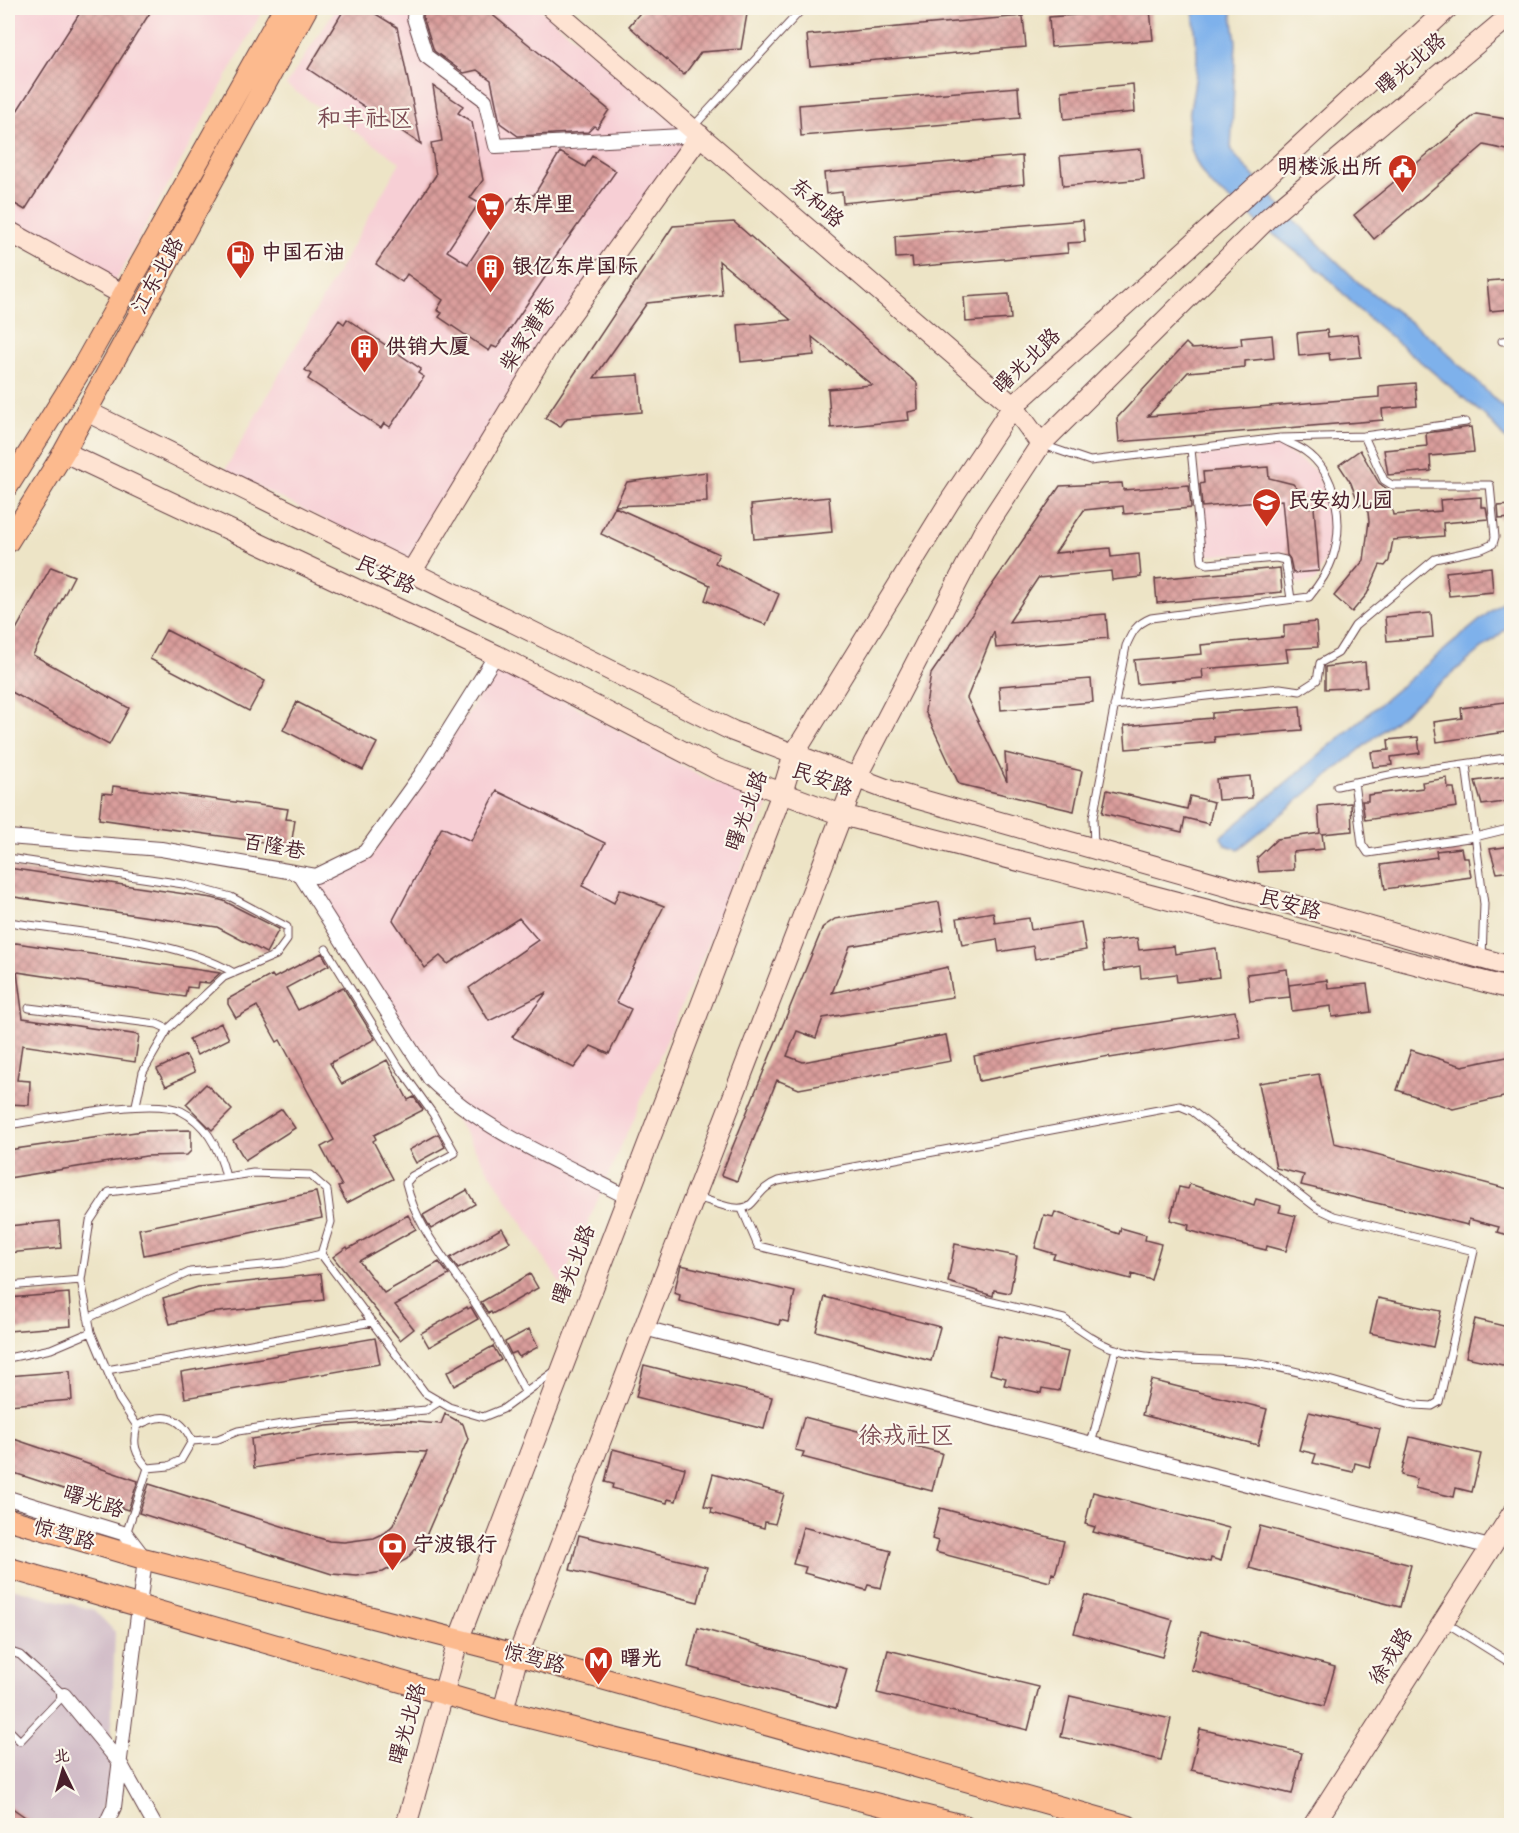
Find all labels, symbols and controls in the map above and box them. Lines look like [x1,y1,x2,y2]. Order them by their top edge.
street label: 曙光北路 [1370,27,1454,103]
district label: 和丰社区 [317,103,413,138]
public building icon: 明楼派出所 [1387,152,1419,194]
place label: 明楼派出所 [1277,153,1382,183]
street label: 东和路 [782,172,850,236]
supermarket icon: 东岸里 [475,190,507,232]
place label: 东岸里 [512,191,575,221]
street label: 江东北路 [126,232,192,320]
fuel station icon: 中国石油 [224,238,256,280]
place label: 中国石油 [261,239,345,269]
building icon: 银亿东岸国际 [475,252,507,294]
place label: 银亿东岸国际 [512,253,638,283]
street label: 柴家漕巷 [494,292,564,378]
street label: 曙光北路 [987,322,1069,402]
building icon: 供销大厦 [349,332,381,374]
place label: 供销大厦 [386,333,470,363]
school or university icon: 民安幼儿园 [1251,486,1283,528]
place label: 民安幼儿园 [1288,487,1393,517]
street label: 民安路 [350,549,420,603]
street label: 民安路 [787,757,857,805]
street label: 曙光北路 [720,766,776,856]
street label: 百隆巷 [240,828,308,868]
street label: 民安路 [1256,883,1324,929]
street label: 曙光北路 [546,1220,604,1310]
district label: 徐戎社区 [858,1420,954,1455]
street label: 曙光路 [58,1479,128,1527]
street label: 惊驾路 [30,1513,98,1559]
bank icon: 宁波银行 [376,1530,408,1572]
place label: 宁波银行 [413,1531,497,1561]
street label: 徐戎路 [1363,1622,1421,1692]
street label: 惊驾路 [500,1637,568,1683]
metro station icon: 曙光 [583,1644,615,1686]
place label: 曙光 [620,1645,662,1675]
street label: 曙光北路 [383,1679,435,1769]
north arrow [33,1740,93,1800]
text: 北 [53,1744,71,1770]

